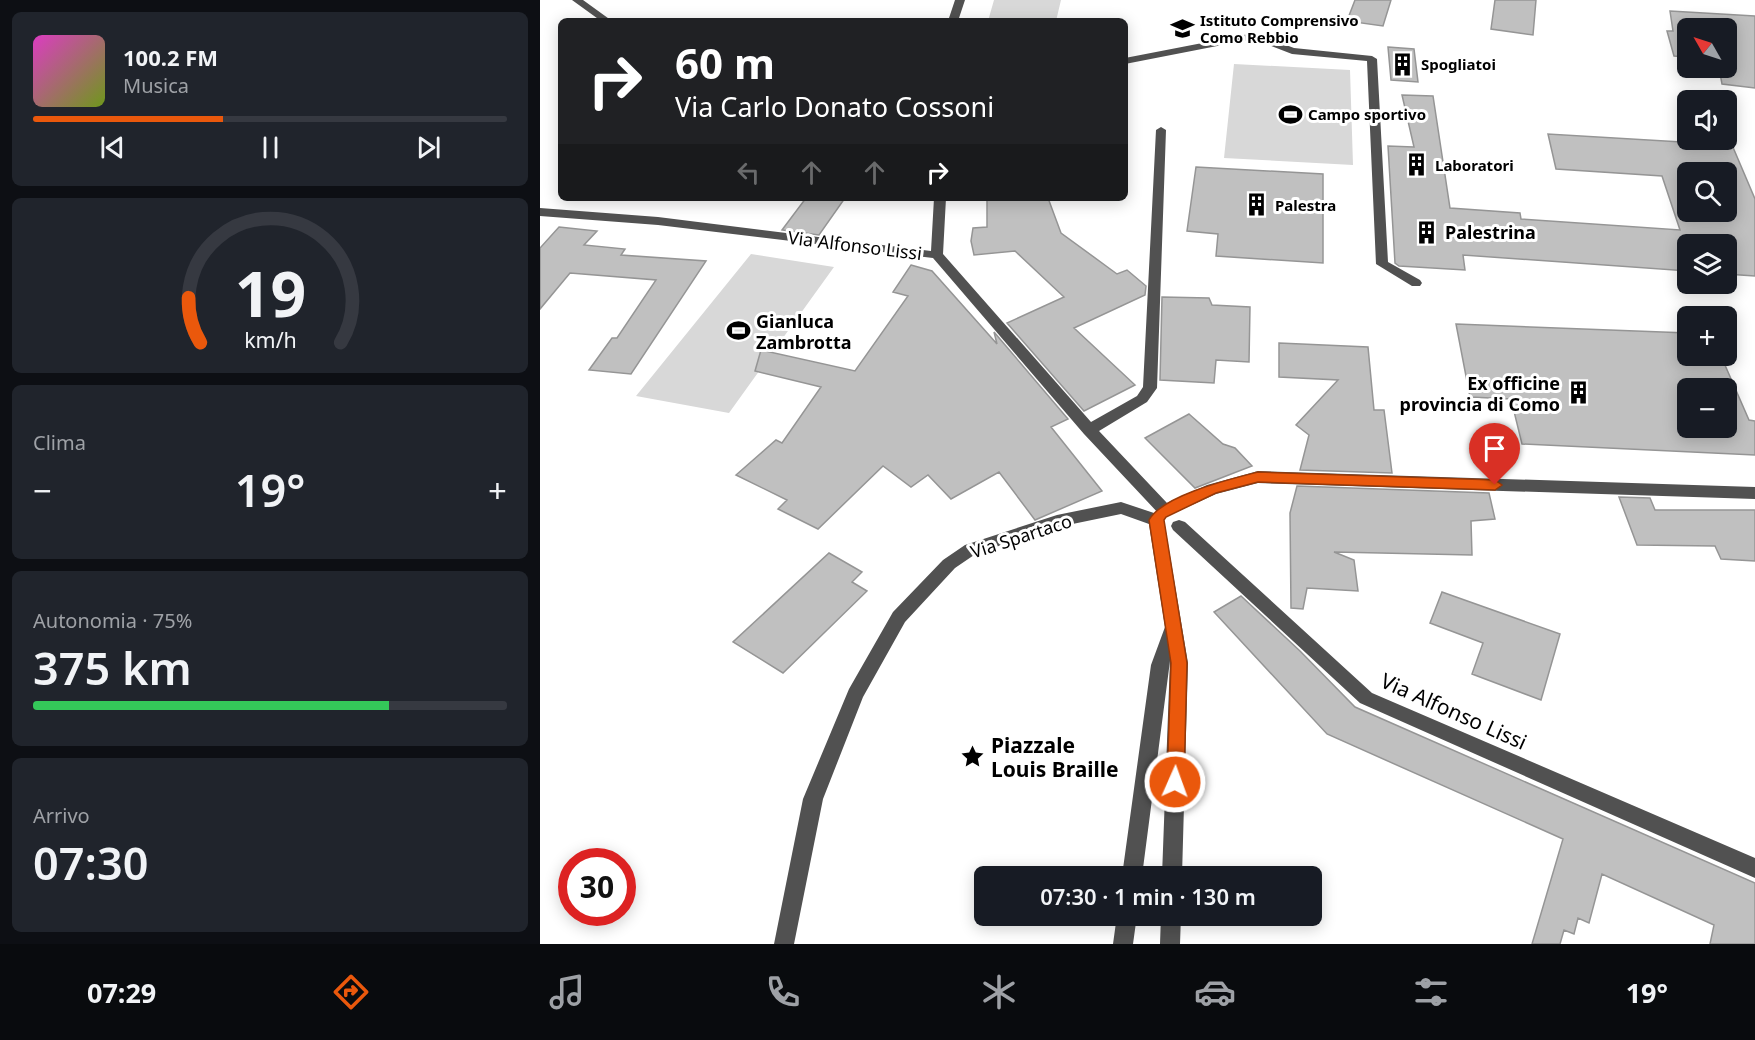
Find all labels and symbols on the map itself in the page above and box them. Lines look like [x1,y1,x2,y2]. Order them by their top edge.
place label: Istituto Comprensivo Como Rebbio [1200,10,1359,47]
school or university icon: Istituto Comprensivo Como Rebbio [1169,16,1195,42]
north arrow [1677,18,1737,78]
building icon: Spogliatoi [1390,51,1416,77]
place label: Spogliatoi [1421,54,1496,74]
sports icon: Campo sportivo [1277,101,1303,127]
place label: Campo sportivo [1308,104,1426,124]
building icon: Laboratori [1404,152,1430,178]
place label: Laboratori [1435,155,1514,175]
building icon: Palestra [1244,192,1270,218]
place label: Palestra [1275,195,1336,215]
building icon: Palestrina [1414,219,1440,245]
place label: Palestrina [1445,220,1536,244]
street label: Via Alfonso Lissi [787,225,923,265]
place label: Gianluca Zambrotta [756,309,851,354]
sports icon: Gianluca Zambrotta [725,318,751,344]
place label: Ex officine provincia di Como [1400,371,1560,416]
building icon: Ex officine provincia di Como [1565,380,1591,406]
pin [1469,423,1520,485]
street label: Via Spartaco [967,508,1075,564]
street label: Via Alfonso Lissi [1377,666,1531,756]
place label: Piazzale Louis Braille [991,731,1119,783]
place icon: Piazzale Louis Braille [960,744,986,770]
position arrow [1143,750,1207,814]
speed limit sign: 30 [558,848,636,926]

